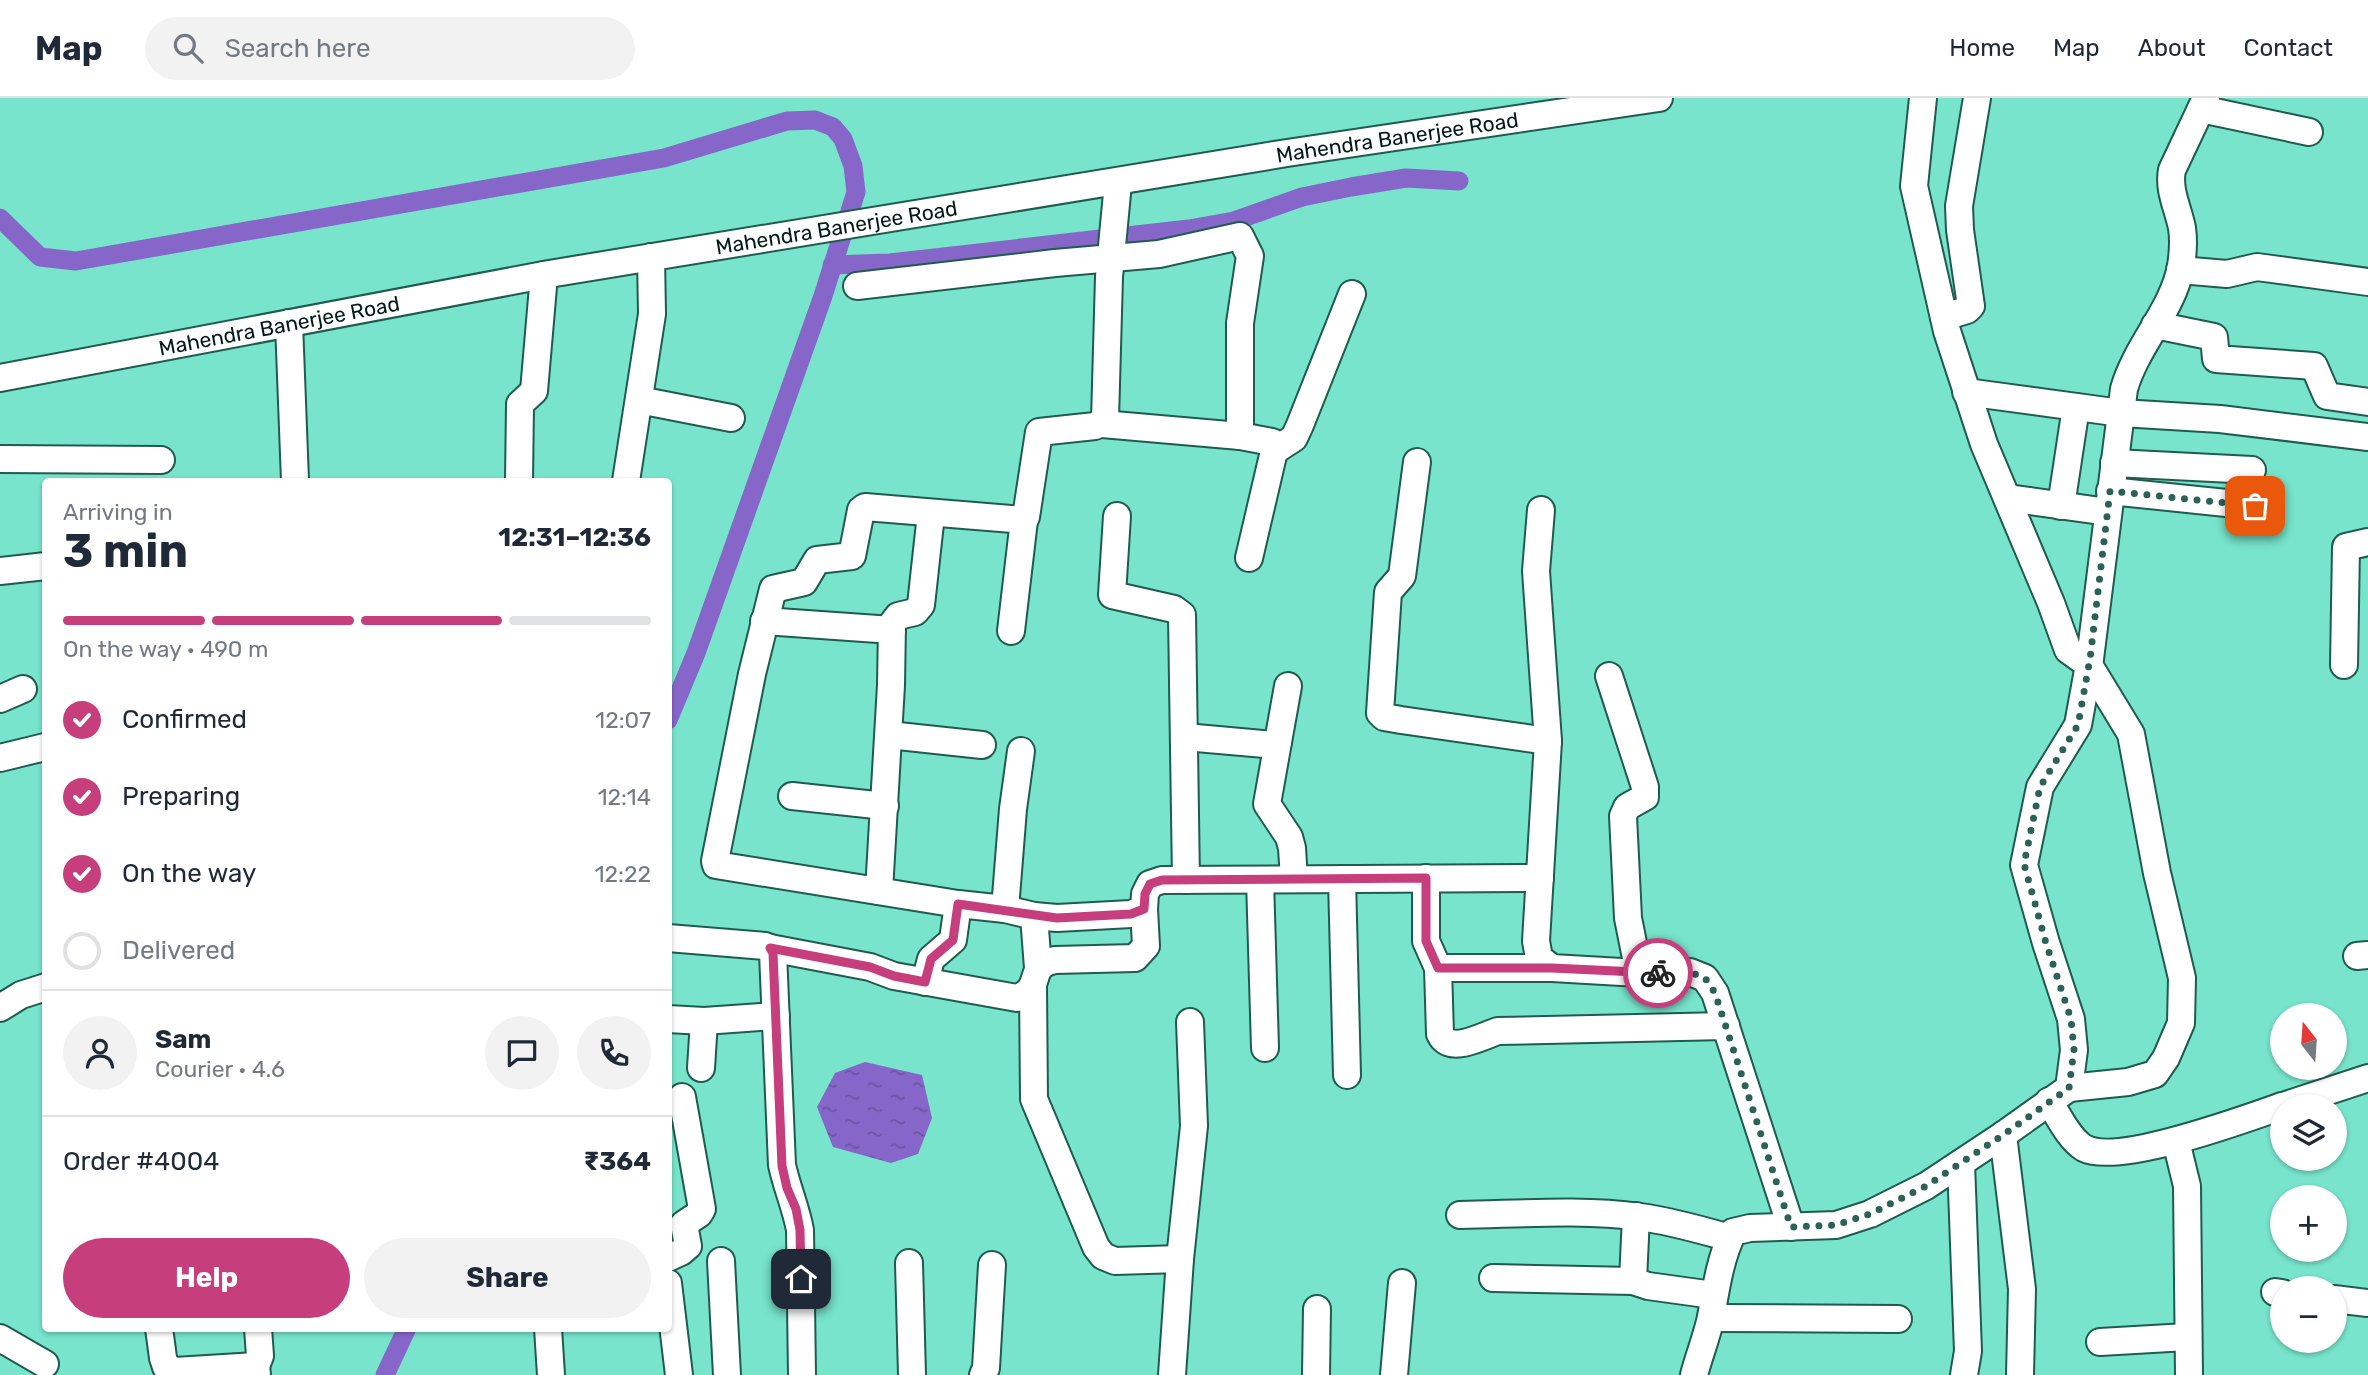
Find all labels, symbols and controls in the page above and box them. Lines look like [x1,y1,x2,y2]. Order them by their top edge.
search box [145,17,635,80]
text: Map [35,29,103,68]
icon: search [169,29,207,67]
text: Search here [225,33,370,64]
text: Home [1949,34,2015,62]
text: Map [2053,34,2100,62]
text: About [2138,34,2206,62]
text: Contact [2244,34,2333,62]
street label: Mahendra Banerjee Road [1274,106,1520,167]
street label: Mahendra Banerjee Road [714,195,959,259]
street label: Mahendra Banerjee Road [157,290,402,360]
pin [2225,476,2285,536]
icon: bag [2236,487,2274,525]
text: Arriving in [63,498,173,526]
text: 12:31–12:36 [498,522,651,553]
text: 3 min [63,524,188,579]
text: On the way · 490 m [63,635,269,663]
icon: check [63,701,101,739]
text: Confirmed [122,704,247,735]
text: 12:07 [595,706,651,734]
icon: check [63,778,101,816]
text: Preparing [122,781,240,812]
text: 12:14 [598,783,651,811]
icon: check [63,855,101,893]
text: On the way [122,858,256,889]
text: 12:22 [595,860,651,888]
text: Delivered [122,935,235,966]
courier [1623,938,1693,1008]
icon: bike [1639,954,1677,992]
north arrow [2270,1003,2347,1080]
map controls [2270,1003,2347,1353]
button: person [63,1016,137,1090]
button: chat [485,1016,559,1090]
button: phone [577,1016,651,1090]
text: Sam [155,1024,211,1055]
text: Courier · 4.6 [155,1055,285,1083]
button: layers [2270,1094,2347,1171]
text: Order #4004 [63,1146,219,1177]
text: ₹364 [584,1146,651,1177]
button: + [2270,1185,2347,1262]
button: Help [63,1238,350,1318]
button: Share [364,1238,651,1318]
pin [771,1249,831,1309]
icon: home [782,1260,820,1298]
button: − [2270,1276,2347,1353]

